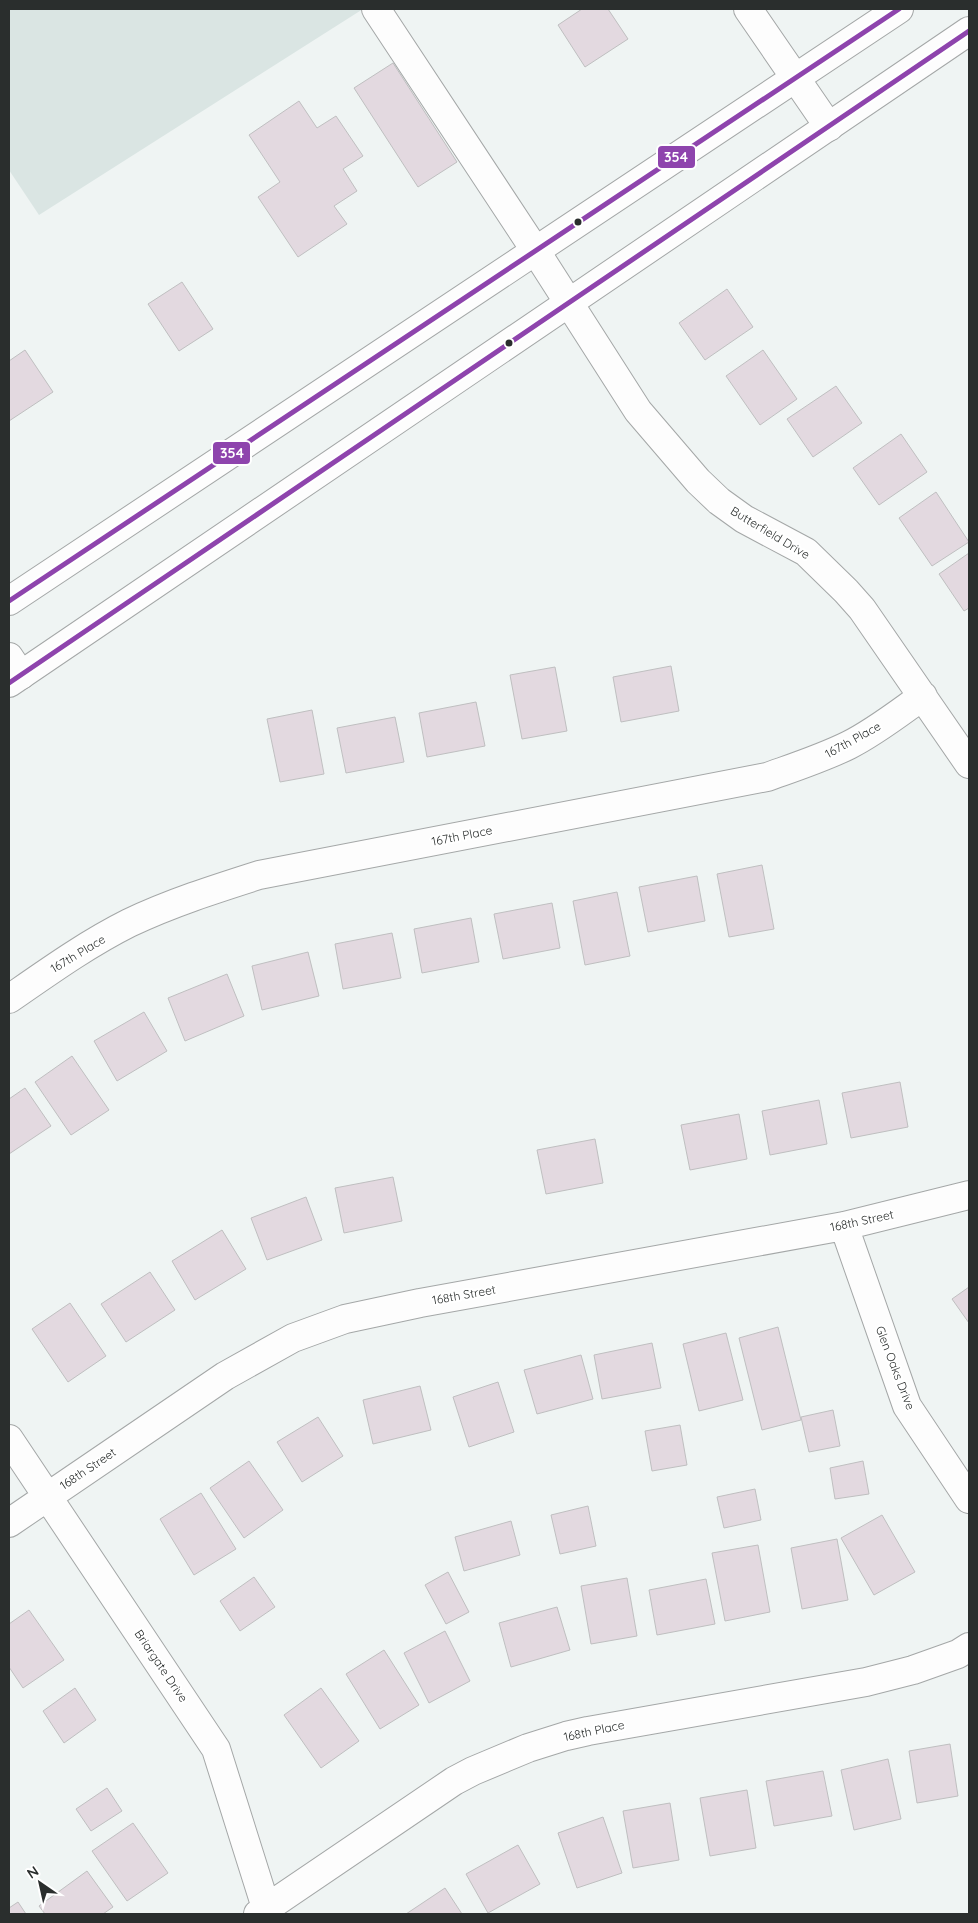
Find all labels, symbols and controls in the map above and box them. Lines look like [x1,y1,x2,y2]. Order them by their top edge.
line badge: 354 [657,145,696,169]
text: 354 [664,148,688,166]
unlabelled marker [573,217,583,227]
unlabelled marker [504,338,514,348]
line badge: 354 [212,441,251,465]
text: 354 [220,444,244,462]
street label: Butterfield Drive [728,503,813,562]
street label: 167th Place [822,718,883,761]
street label: 167th Place [430,822,494,849]
street label: 167th Place [48,931,108,976]
street label: 168th Street [829,1206,895,1235]
street label: 168th Street [431,1282,497,1307]
street label: Glen Oaks Drive [873,1324,918,1412]
street label: 168th Street [57,1444,119,1493]
street label: Briargate Drive [132,1627,191,1705]
street label: 168th Place [562,1717,626,1744]
north arrow [15,1858,65,1908]
text: N [23,1862,42,1883]

